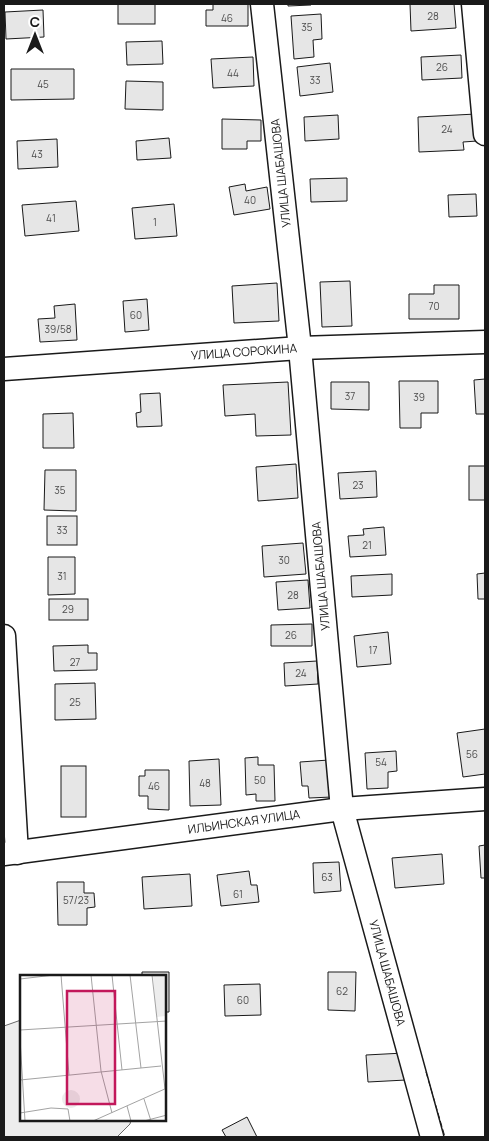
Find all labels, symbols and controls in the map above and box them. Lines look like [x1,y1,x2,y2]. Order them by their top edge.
house number: 28 [427,9,439,23]
north arrow [10,10,60,60]
house number: 46 [221,11,233,25]
text: С [30,12,40,31]
house number: 35 [301,20,313,34]
house number: 26 [436,60,448,74]
house number: 44 [227,66,239,80]
house number: 33 [309,73,321,87]
house number: 45 [37,77,49,91]
street label: УЛИЦА ШАБАШОВА [266,117,295,228]
house number: 24 [441,122,453,136]
house number: 43 [31,147,43,161]
house number: 40 [244,193,256,207]
house number: 41 [46,211,56,225]
house number: 1 [153,215,157,229]
house number: 70 [428,299,440,313]
house number: 60 [130,308,142,322]
house number: 39/58 [44,322,72,336]
street label: УЛИЦА СОРОКИНА [190,339,298,364]
house number: 37 [345,389,355,403]
house number: 39 [413,390,425,404]
house number: 23 [352,478,364,492]
house number: 35 [54,483,66,497]
street label: УЛИЦА ШАБАШОВА [307,520,334,631]
house number: 33 [56,523,68,537]
house number: 21 [362,538,372,552]
house number: 30 [278,553,290,567]
house number: 31 [57,569,67,583]
house number: 28 [287,588,299,602]
house number: 29 [62,602,74,616]
house number: 26 [285,628,297,642]
house number: 17 [369,643,377,657]
house number: 27 [70,655,80,669]
house number: 24 [295,666,307,680]
house number: 25 [69,695,81,709]
house number: 56 [466,747,478,761]
house number: 54 [375,755,387,769]
house number: 50 [254,773,266,787]
house number: 48 [199,776,211,790]
house number: 46 [148,779,160,793]
street label: ИЛЬИНСКАЯ УЛИЦА [187,805,302,838]
house number: 63 [321,870,333,884]
house number: 61 [233,887,243,901]
house number: 57/23 [63,893,89,907]
street label: УЛИЦА ШАБАШОВА [365,918,410,1028]
inset map [20,975,166,1121]
house number: 62 [336,984,348,998]
house number: 60 [237,993,249,1007]

